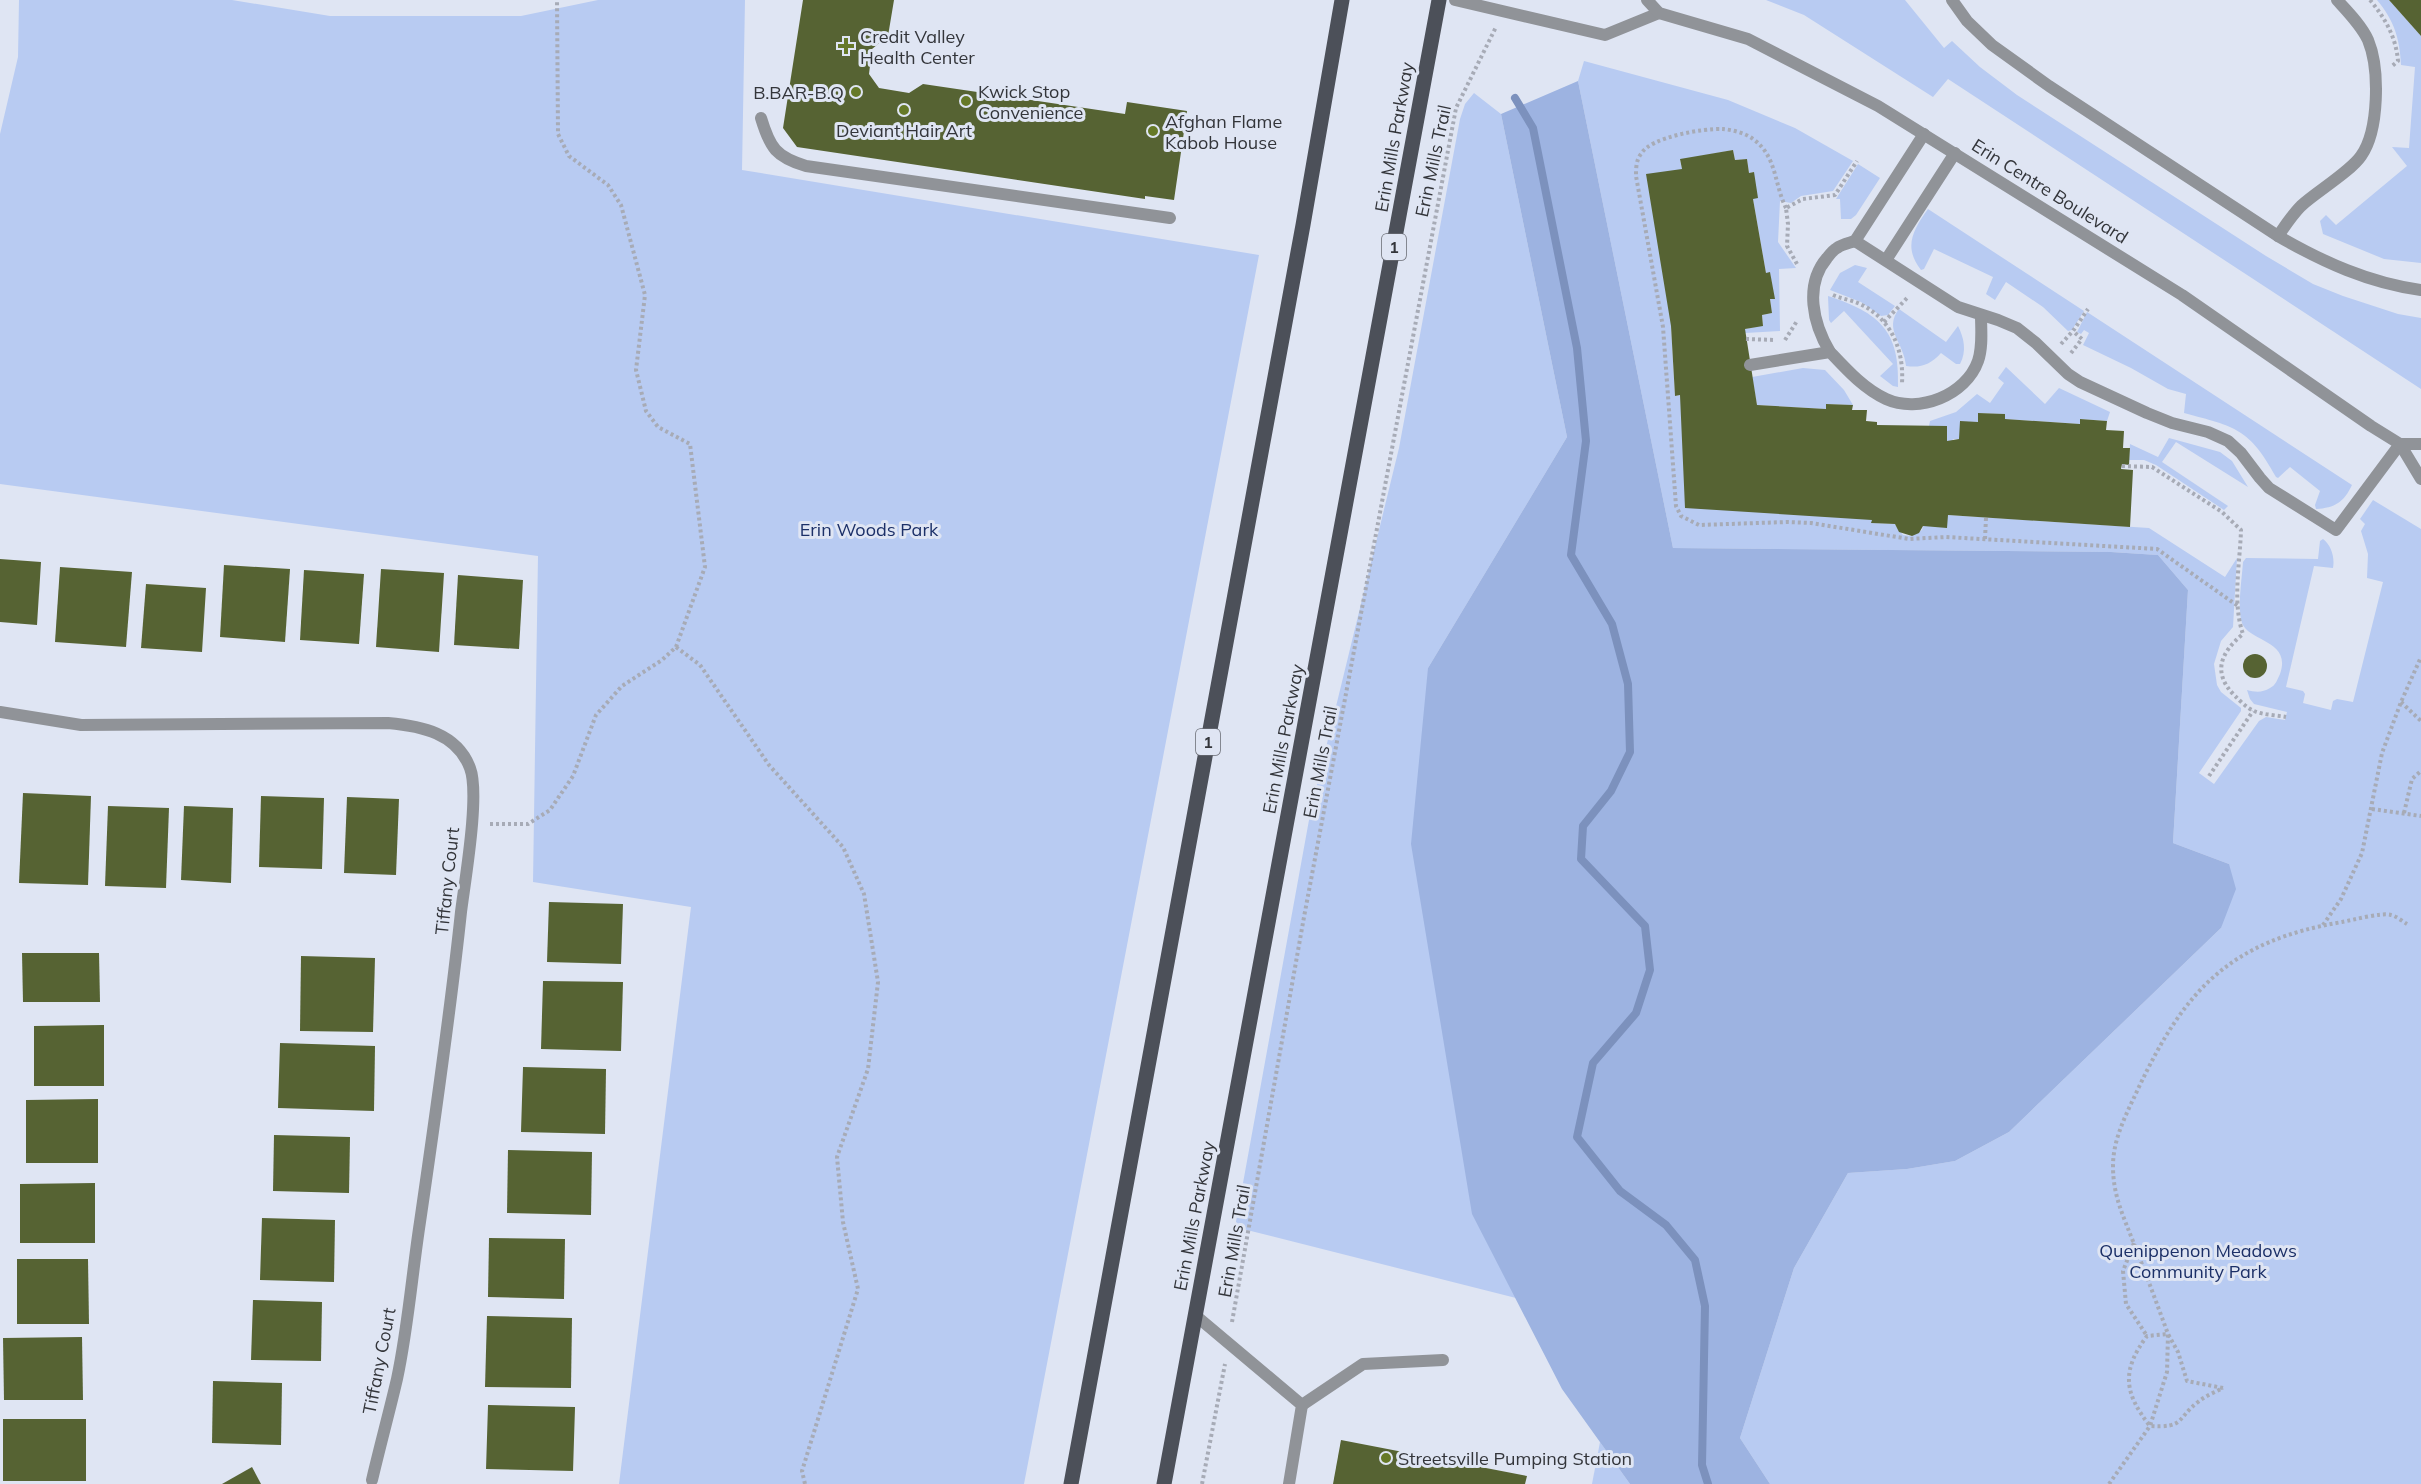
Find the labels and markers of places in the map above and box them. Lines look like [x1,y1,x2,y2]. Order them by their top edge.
place label: Credit Valley Health Center [860,25,975,69]
marker: Credit Valley Health Center [837,37,855,55]
place label: Kwick Stop Convenience [978,80,1083,124]
place label: B.BAR-B.Q [753,81,844,104]
marker: B.BAR-B.Q [849,85,863,99]
marker: Kwick Stop Convenience [959,94,973,108]
marker: Deviant Hair Art [897,103,911,117]
place label: Afghan Flame Kabob House [1165,110,1282,154]
place label: Deviant Hair Art [836,119,972,142]
marker: Afghan Flame Kabob House [1146,124,1160,138]
place label: Streetsville Pumping Station [1398,1447,1632,1470]
marker: Streetsville Pumping Station [1379,1451,1393,1465]

